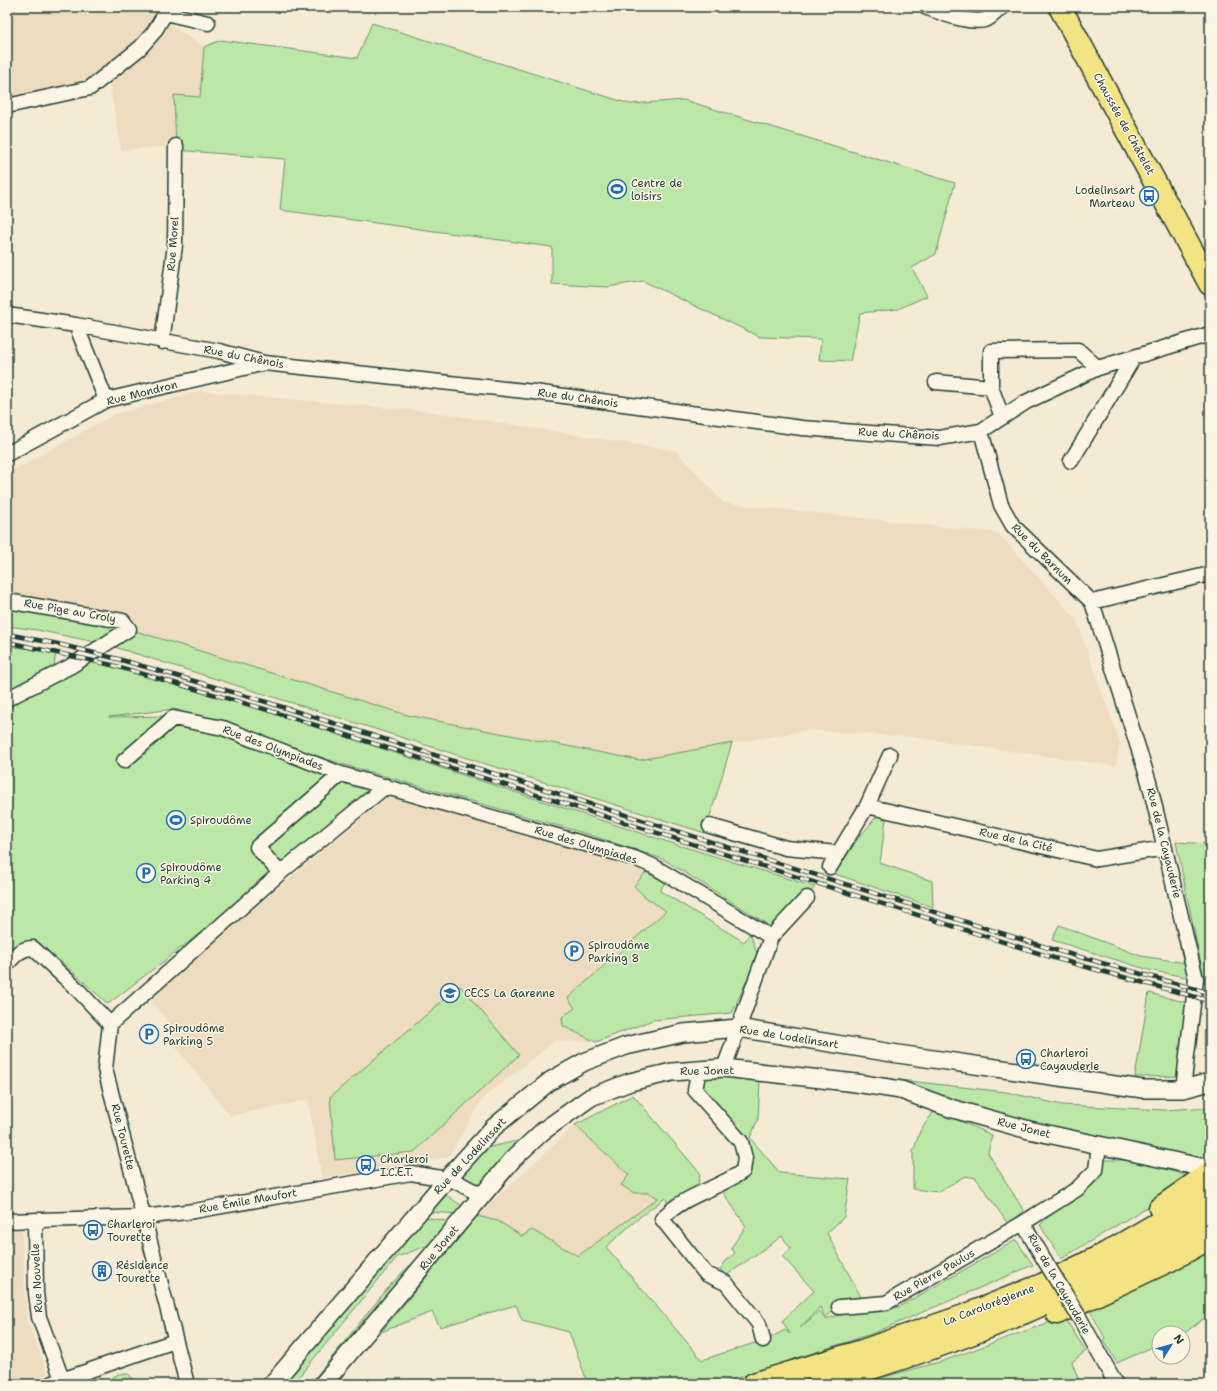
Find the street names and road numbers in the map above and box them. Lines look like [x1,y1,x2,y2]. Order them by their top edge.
street label: Chaussée de Châtelet [1090,70,1158,178]
street label: Rue Morel [164,216,182,272]
street label: Rue du Chênois [203,342,285,372]
street label: Rue Mondron [105,377,179,409]
street label: Rue du Chênois [537,385,619,411]
street label: Rue du Chênois [858,424,940,444]
street label: Rue du Barnum [1008,520,1076,588]
street label: Rue Pige au Croly [23,596,117,626]
street label: Rue des Olympiades [220,722,326,774]
street label: Rue de la Cayauderie [1143,786,1185,900]
street label: Rue des Olympiades [533,822,639,868]
street label: Rue de la Cité [978,824,1054,856]
street label: Rue de Lodelinsart [738,1022,840,1052]
street label: Rue Jonet [680,1063,734,1079]
street label: Rue Tourette [107,1102,139,1172]
street label: Rue de Lodelinsart [430,1114,510,1198]
street label: Rue Jonet [996,1114,1052,1142]
street label: Rue Émile Maufort [198,1184,298,1217]
street label: Rue Jonet [416,1222,462,1274]
street label: Rue de la Cayauderie [1024,1231,1094,1337]
street label: Rue Nouvelle [28,1243,46,1313]
street label: Rue Pierre Paulus [890,1245,978,1305]
street label: La Carolorégienne [941,1281,1037,1329]

